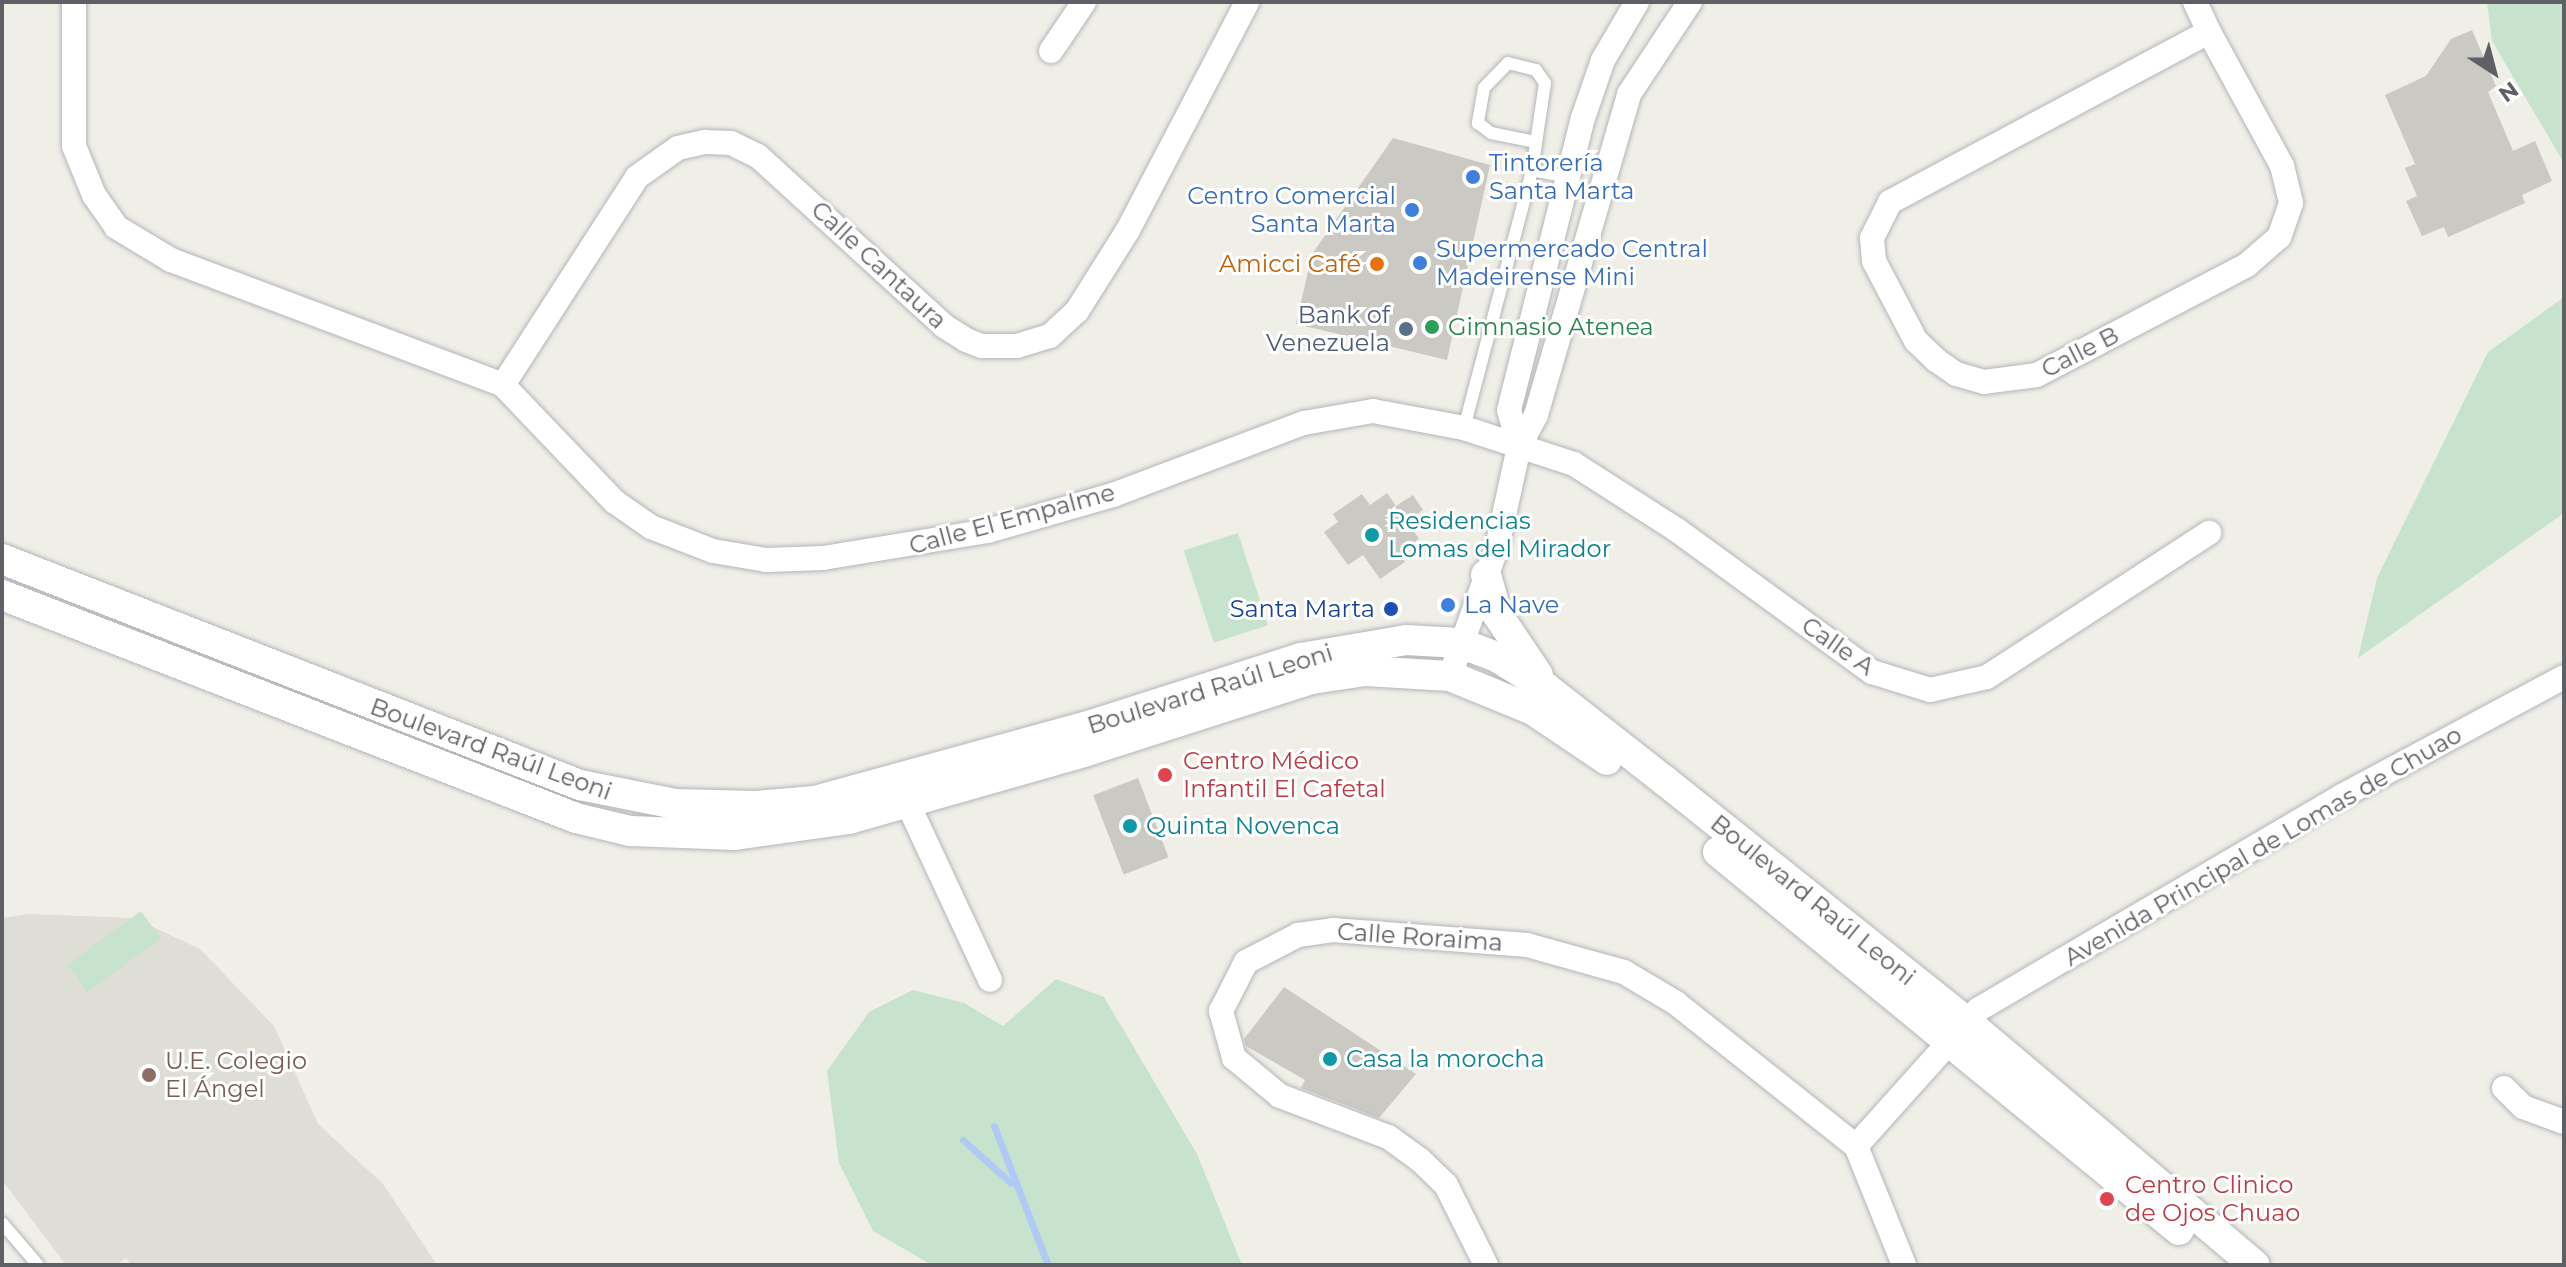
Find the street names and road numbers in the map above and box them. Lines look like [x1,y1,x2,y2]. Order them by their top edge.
street label: Calle Cantaura [805,195,953,335]
street label: Calle B [2037,320,2123,384]
street label: Calle El Empalme [906,478,1118,560]
street label: Calle A [1796,611,1880,681]
street label: Boulevard Raúl Leoni [1084,638,1336,740]
street label: Boulevard Raúl Leoni [366,692,616,806]
street label: Avenida Principal de Lomas de Chuao [2059,720,2467,972]
street label: Boulevard Raúl Leoni [1705,809,1921,991]
street label: Calle Roraima [1336,917,1504,957]

